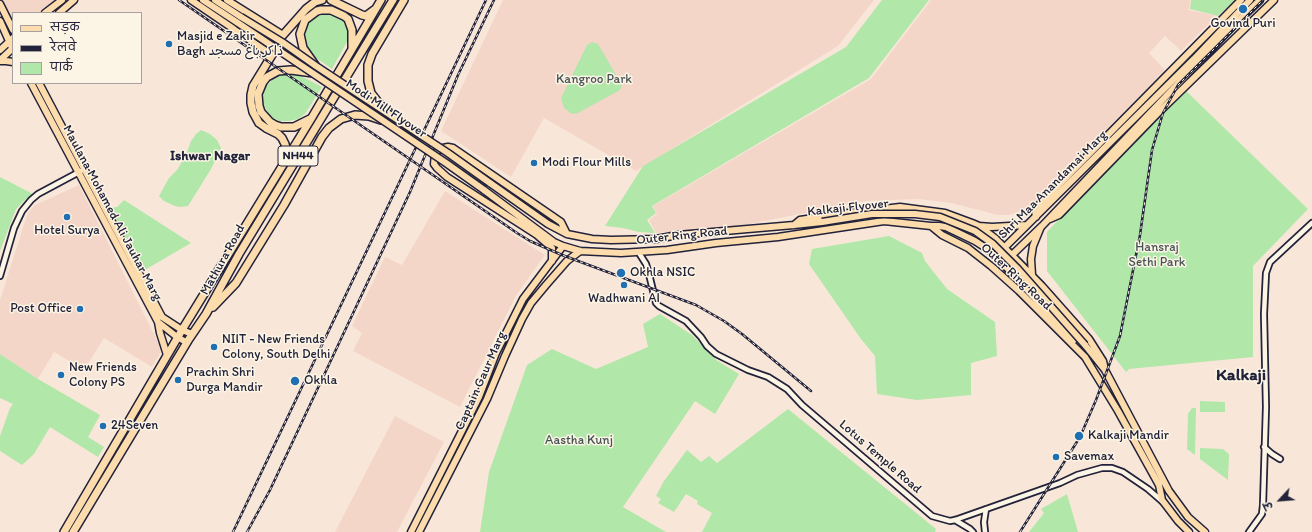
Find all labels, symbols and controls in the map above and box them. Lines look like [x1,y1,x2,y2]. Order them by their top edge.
marker: Govind Puri [1237,3,1249,15]
legend [12,12,142,84]
place label: Govind Puri [1211,16,1275,32]
text: सड़क [50,20,80,34]
place label: Masjid e Zakir Bagh ذاکر باغ مسجد [177,29,283,60]
marker: Masjid e Zakir Bagh ذاکر باغ مسجد [164,39,174,49]
text: रेलवे [50,40,76,54]
text: पार्क [50,60,73,74]
park label: Kangroo Park [556,72,632,88]
street label: Modi Mill Flyover [342,76,430,142]
street label: Maulana Mohamed Ali Jauhar Marg [59,123,165,303]
street label: Shri Maa Anandamai Marg [995,127,1111,243]
road number: NH44 [278,146,318,166]
district label: Ishwar Nagar [170,148,250,164]
place label: Modi Flour Mills [542,155,631,171]
marker: Modi Flour Mills [529,158,539,168]
street label: Kalkaji Flyover [807,196,889,220]
marker: Hotel Surya [62,212,72,222]
street label: Mathura Road [197,222,249,298]
place label: Hotel Surya [34,223,100,239]
street label: Outer Ring Road [636,223,728,249]
street label: Outer Ring Road [977,240,1055,314]
park label: Hansraj Sethi Park [1129,240,1185,271]
place label: Okhla NSIC [630,265,695,281]
marker: Okhla NSIC [615,267,627,279]
marker: Wadhwani AI [619,280,629,290]
place label: Wadhwani AI [588,291,660,307]
place label: Post Office [10,301,72,317]
marker: Post Office [75,304,85,314]
street label: Captain Gaur Marg [452,329,510,433]
place label: NIIT - New Friends Colony, South Delhi [222,332,330,363]
marker: NIIT - New Friends Colony, South Delhi [209,342,219,352]
place label: New Friends Colony PS [69,360,137,391]
place label: Prachin Shri Durga Mandir [186,365,263,396]
district label: Kalkaji [1216,366,1266,386]
marker: New Friends Colony PS [56,370,66,380]
place label: Okhla [304,373,337,389]
marker: Prachin Shri Durga Mandir [173,375,183,385]
marker: Okhla [289,375,301,387]
street label: Lotus Temple Road [836,417,924,497]
place label: 24Seven [111,418,158,434]
marker: 24Seven [98,421,108,431]
place label: Kalkaji Mandir [1088,428,1169,444]
marker: Kalkaji Mandir [1073,430,1085,442]
park label: Aastha Kunj [545,433,613,449]
place label: Savemax [1064,449,1114,465]
marker: Savemax [1051,452,1061,462]
north arrow [1260,480,1300,520]
text: उ [1261,499,1276,512]

